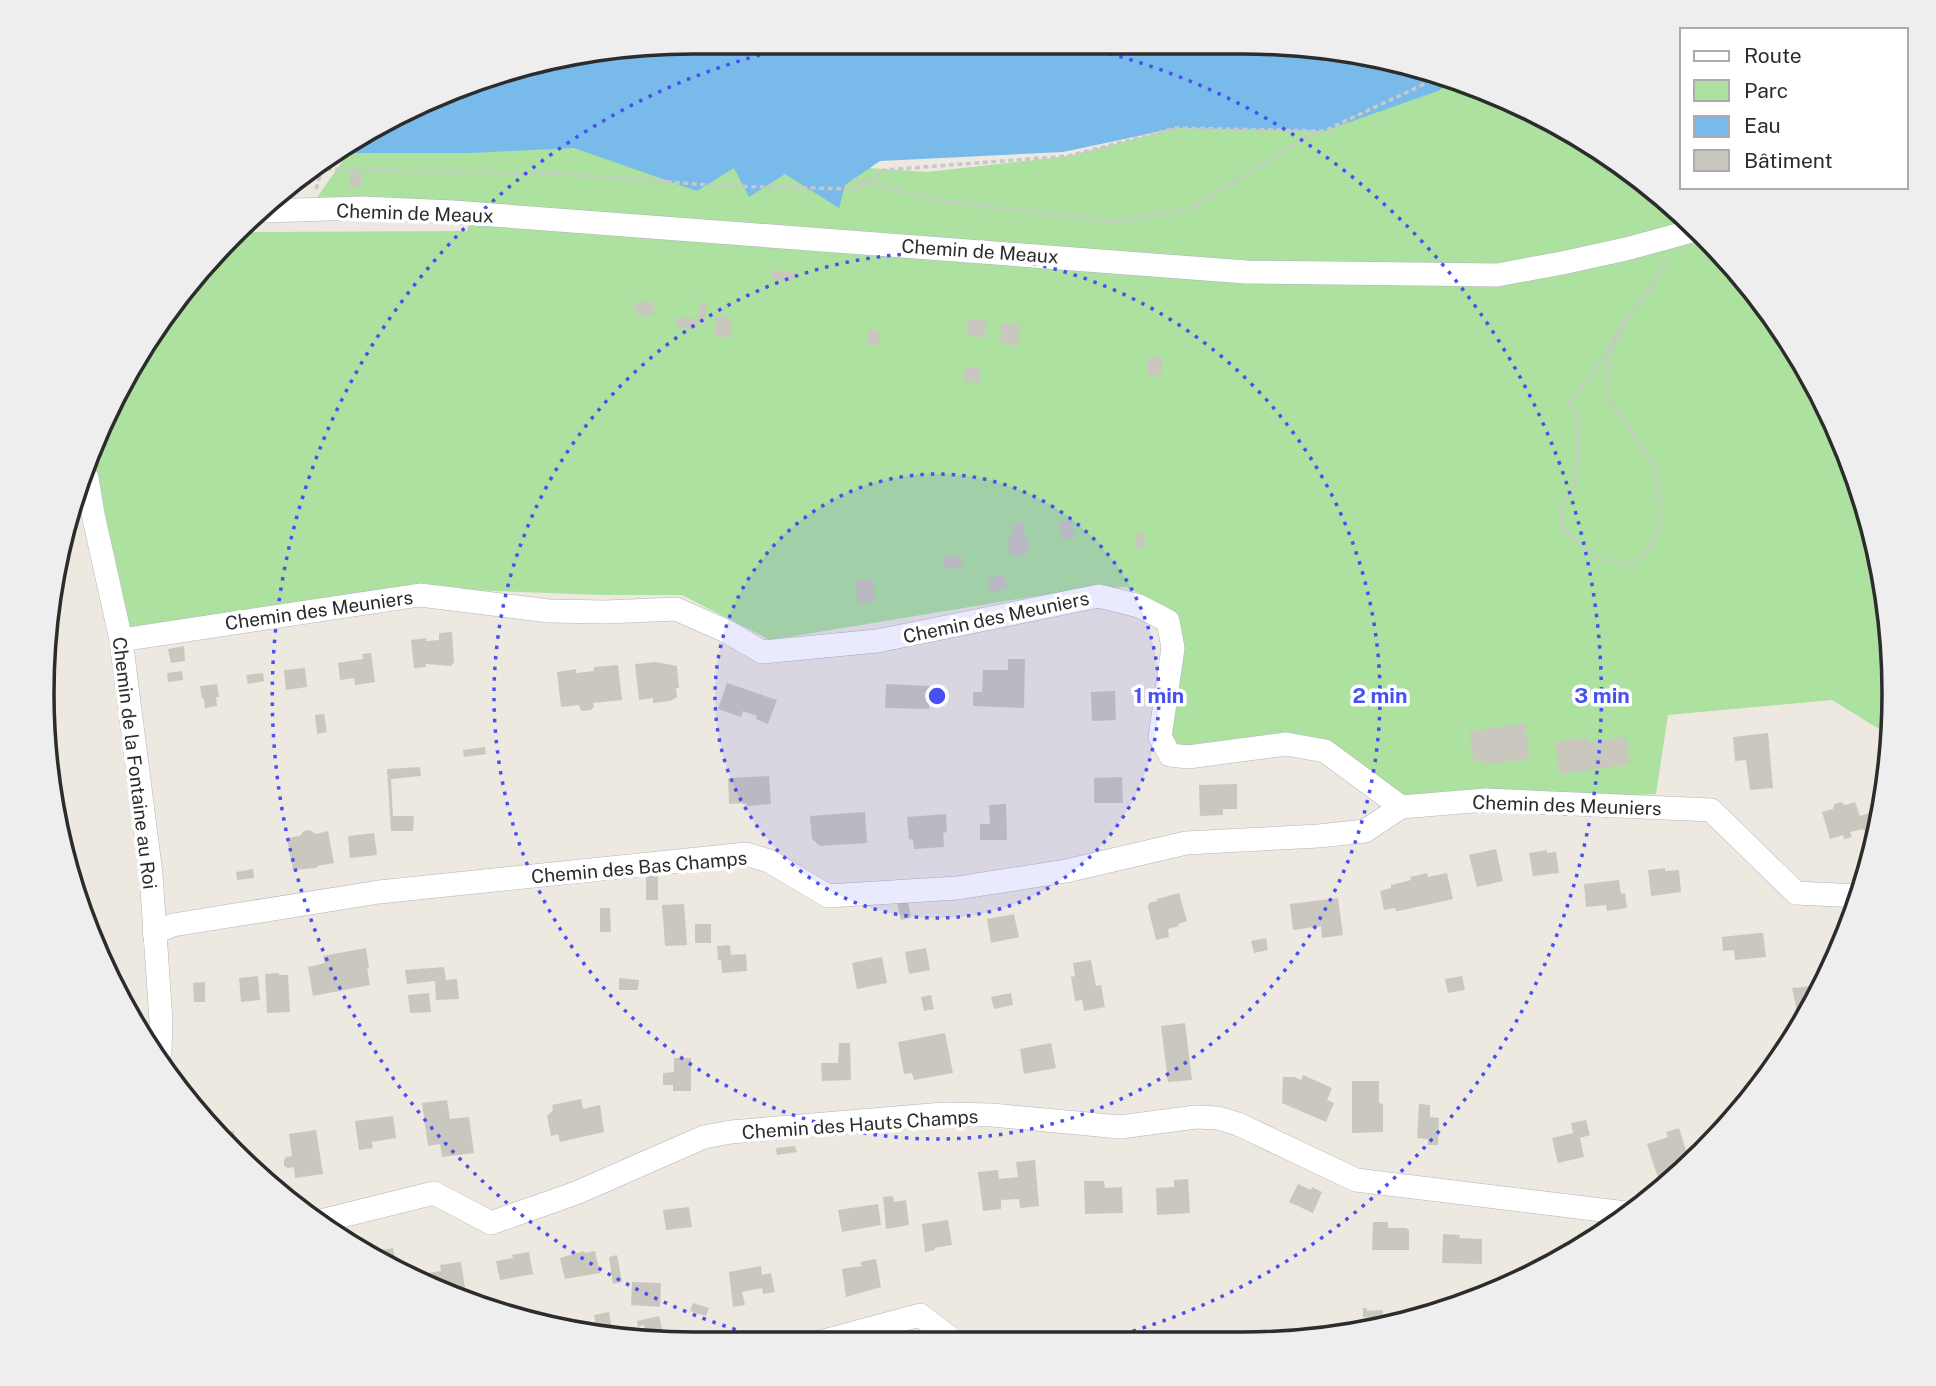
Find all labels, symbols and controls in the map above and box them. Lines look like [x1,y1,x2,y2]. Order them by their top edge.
legend [1680,28,1908,189]
text: Route [1744,43,1802,68]
text: Parc [1744,78,1788,103]
text: Eau [1744,113,1781,138]
text: Bâtiment [1744,148,1833,173]
street label: Chemin de Meaux [336,199,494,227]
street label: Chemin de Meaux [901,235,1060,267]
street label: Chemin des Meuniers [224,586,414,634]
street label: Chemin des Meuniers [901,587,1091,647]
street label: Chemin de la Fontaine au Roi [109,636,161,890]
text: 1 min [1134,683,1184,708]
text: 2 min [1352,683,1408,708]
text: 3 min [1574,683,1630,708]
centre of rings [925,684,949,708]
street label: Chemin des Meuniers [1472,791,1662,819]
street label: Chemin des Bas Champs [530,847,748,887]
street label: Chemin des Hauts Champs [741,1105,979,1143]

